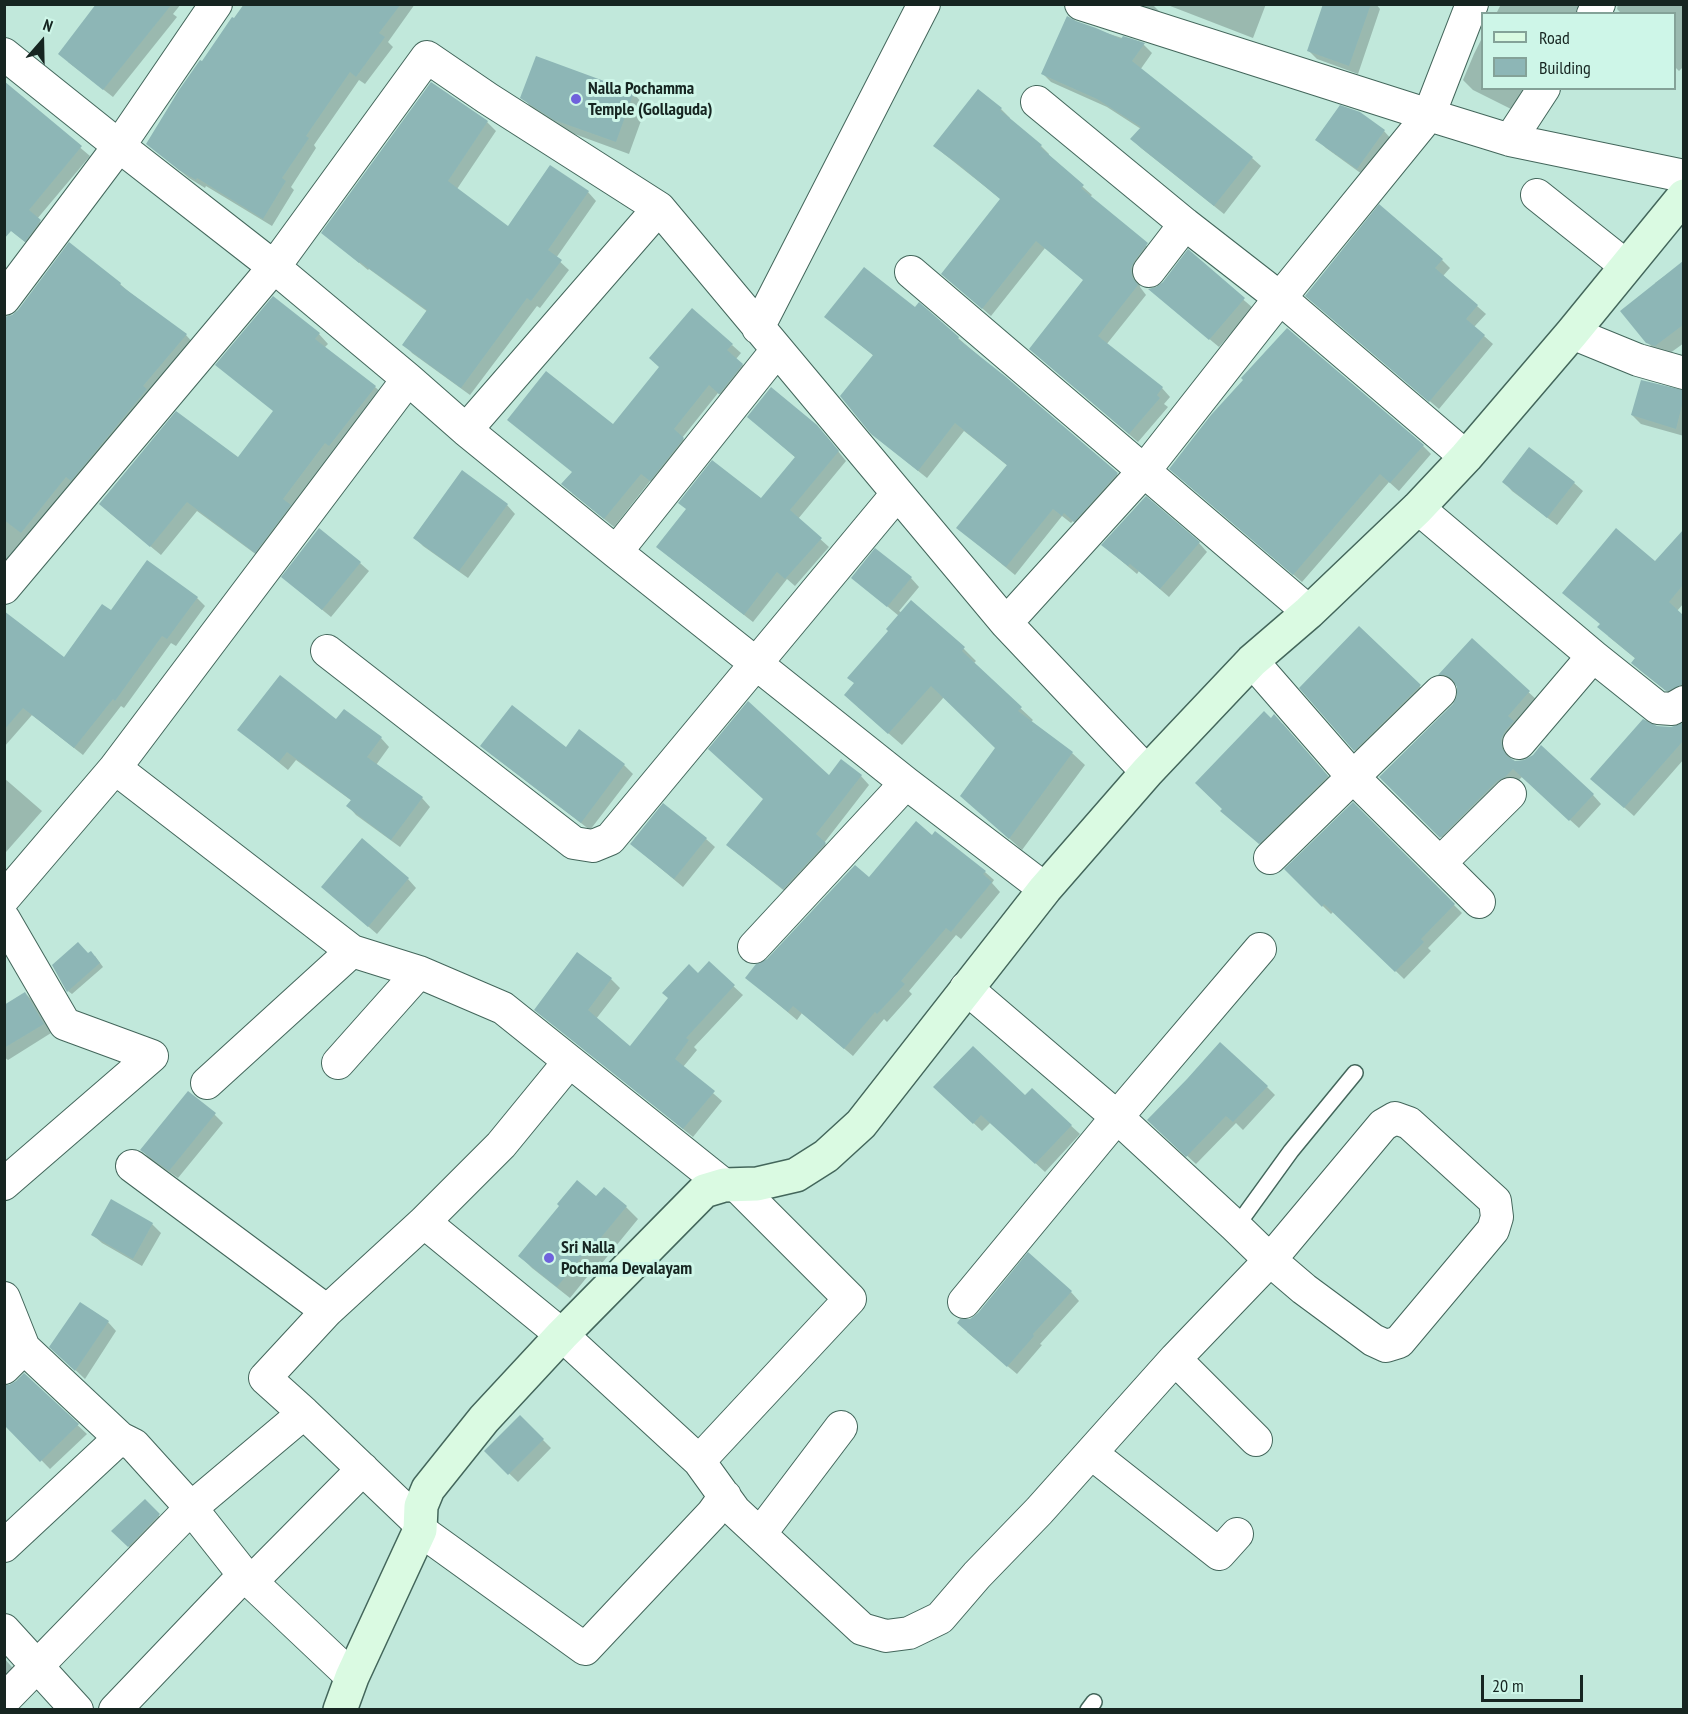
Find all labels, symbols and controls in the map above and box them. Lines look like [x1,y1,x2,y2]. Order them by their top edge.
north arrow [12,12,72,72]
legend [1481,12,1676,90]
text: N [41,14,56,36]
text: Road [1539,26,1570,49]
text: Building [1539,56,1591,79]
place label: Nalla Pochamma Temple (Gollaguda) [588,78,713,121]
marker: Nalla Pochamma Temple (Gollaguda) [569,92,583,106]
place label: Sri Nalla Pochama Devalayam [561,1237,692,1280]
marker: Sri Nalla Pochama Devalayam [542,1251,556,1265]
scale bar [1484,1663,1586,1701]
text: 20 m [1492,1674,1524,1697]

